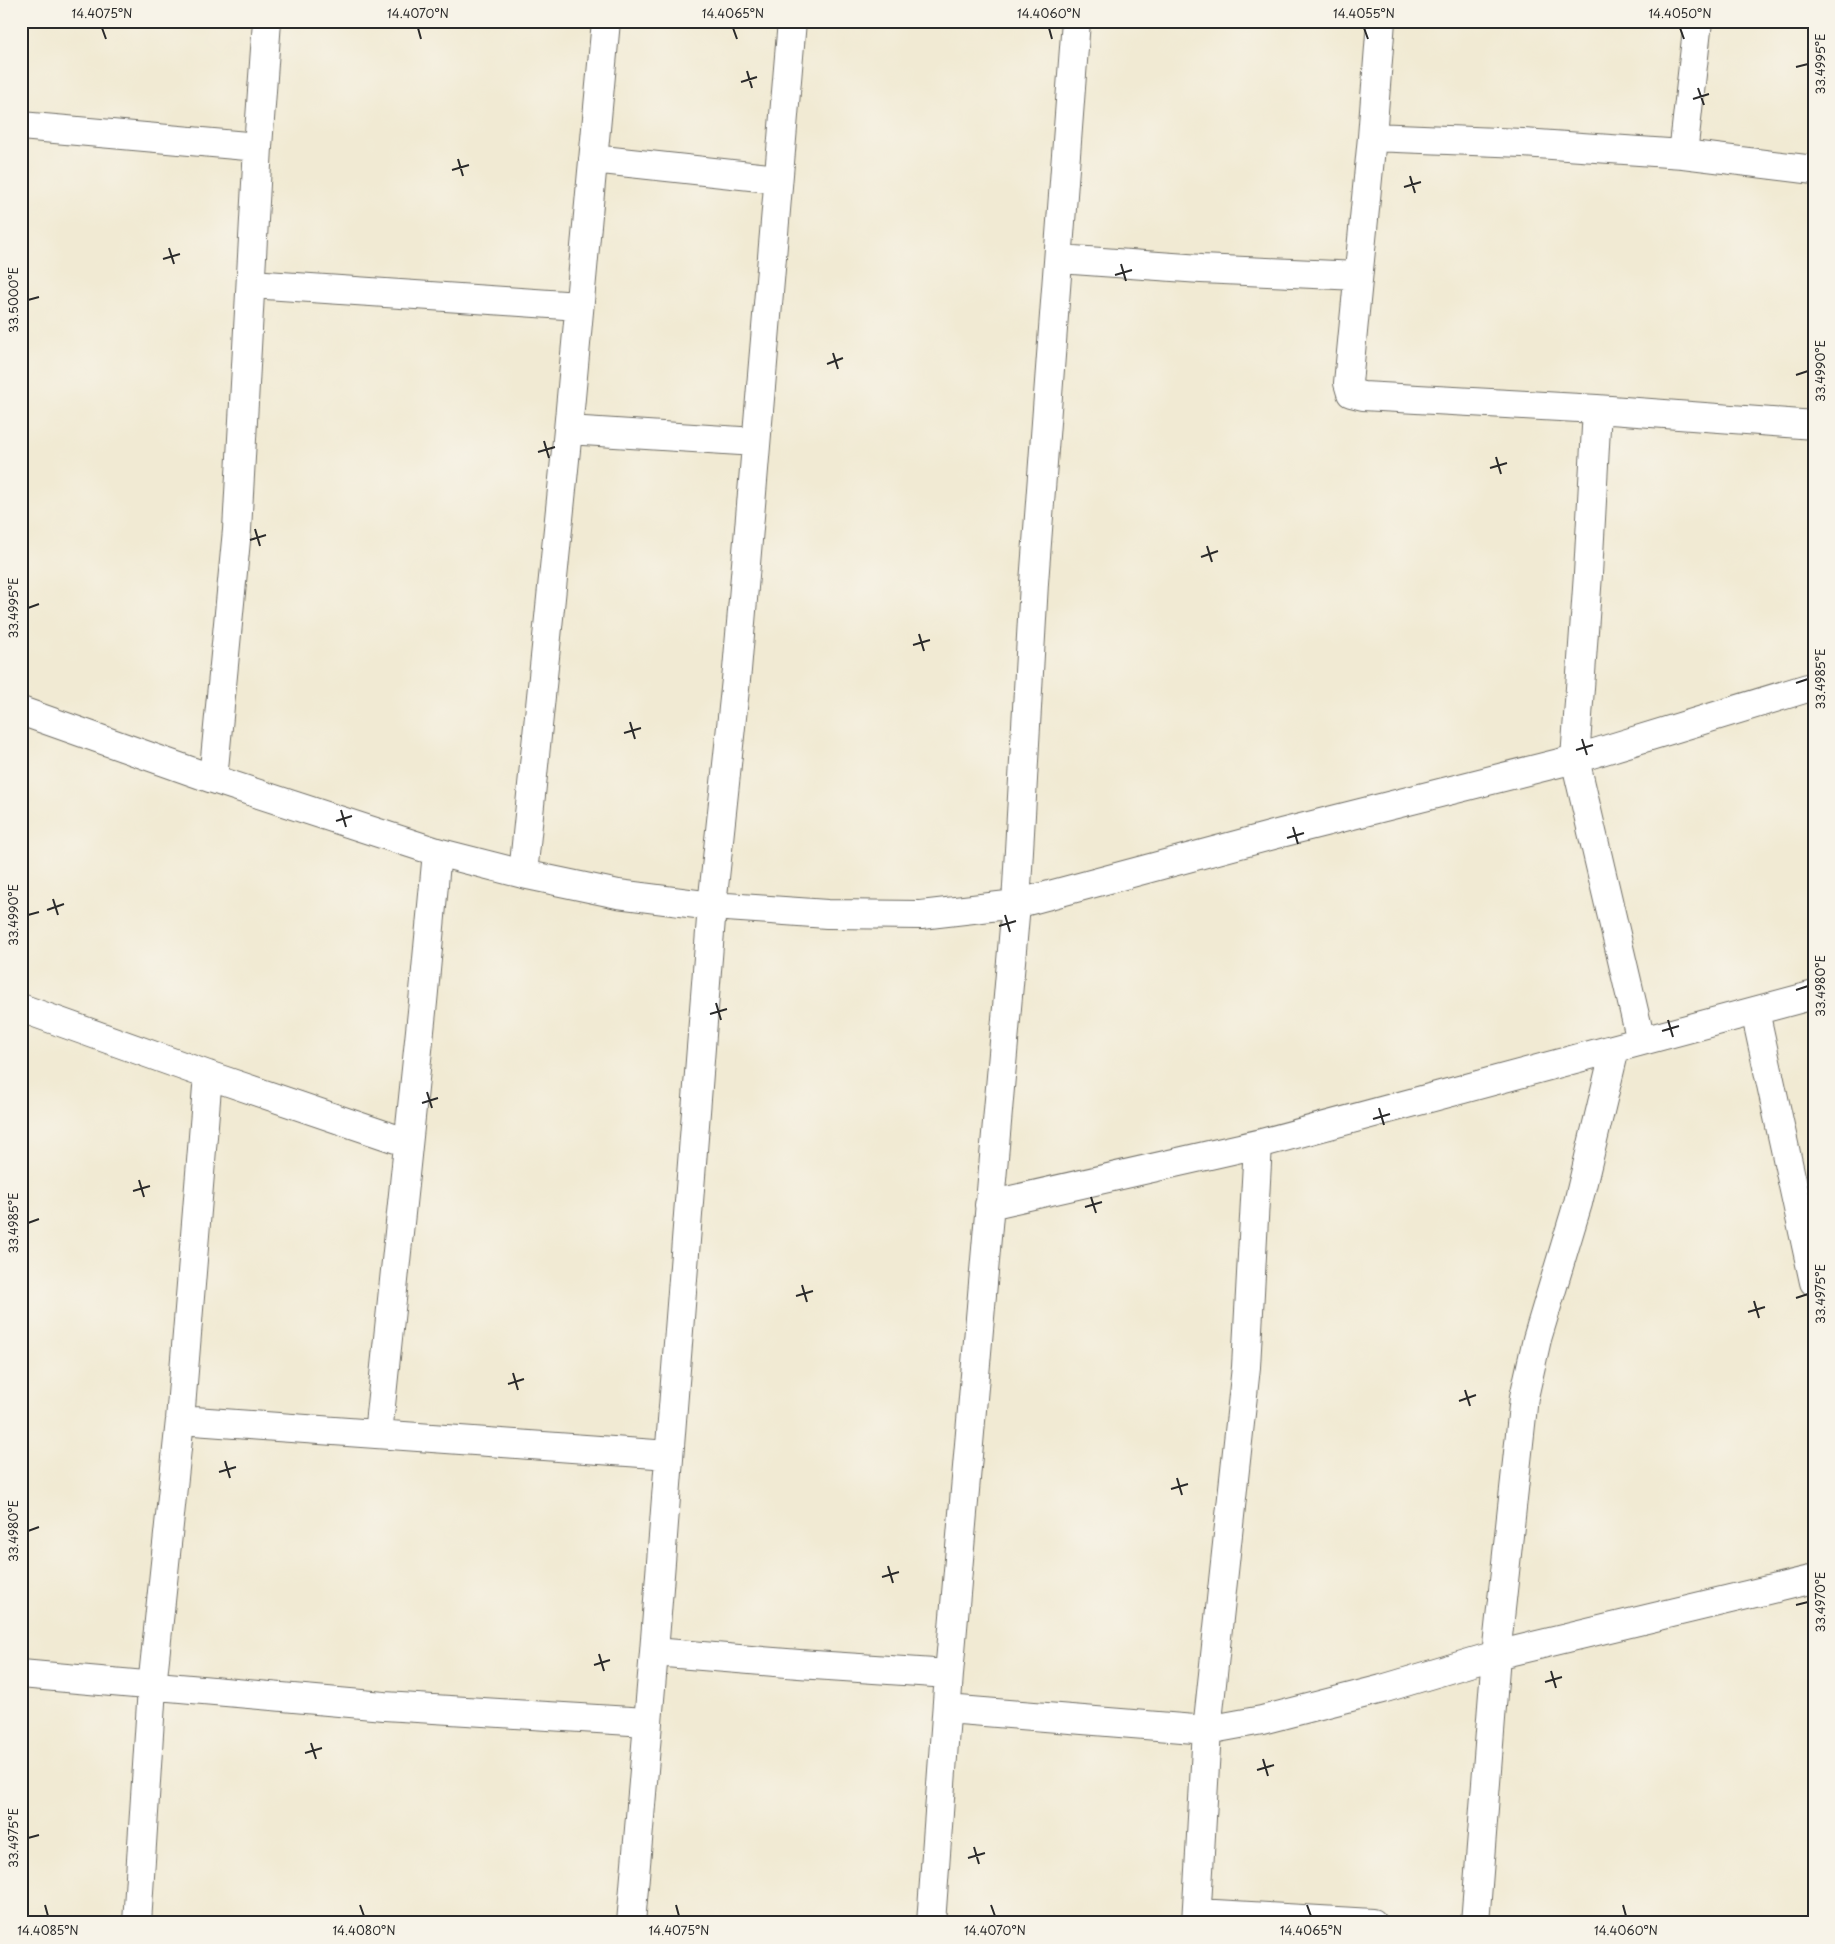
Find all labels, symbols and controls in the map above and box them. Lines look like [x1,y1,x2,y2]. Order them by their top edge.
text: 14.4075°N [72,4,132,22]
text: 14.4070°N [387,4,449,22]
text: 14.4065°N [702,4,764,22]
text: 14.4060°N [1017,4,1081,22]
text: 14.4055°N [1333,4,1395,22]
text: 14.4050°N [1648,4,1712,22]
text: 33.4995°E [1811,33,1829,95]
text: 33.5000°E [4,267,22,333]
text: 33.4990°E [1811,340,1829,402]
text: 33.4995°E [4,577,22,639]
text: 33.4985°E [1811,649,1829,709]
text: 33.4990°E [4,884,22,946]
text: 33.4980°E [1811,955,1829,1017]
text: 33.4985°E [4,1193,22,1253]
text: 33.4975°E [1811,1264,1829,1324]
text: 33.4980°E [4,1500,22,1562]
text: 33.4970°E [1811,1572,1829,1632]
text: 33.4975°E [4,1808,22,1868]
text: 14.4085°N [17,1921,79,1939]
text: 14.4080°N [332,1921,396,1939]
text: 14.4075°N [649,1921,709,1939]
text: 14.4070°N [964,1921,1026,1939]
text: 14.4065°N [1280,1921,1342,1939]
text: 14.4060°N [1594,1921,1658,1939]

